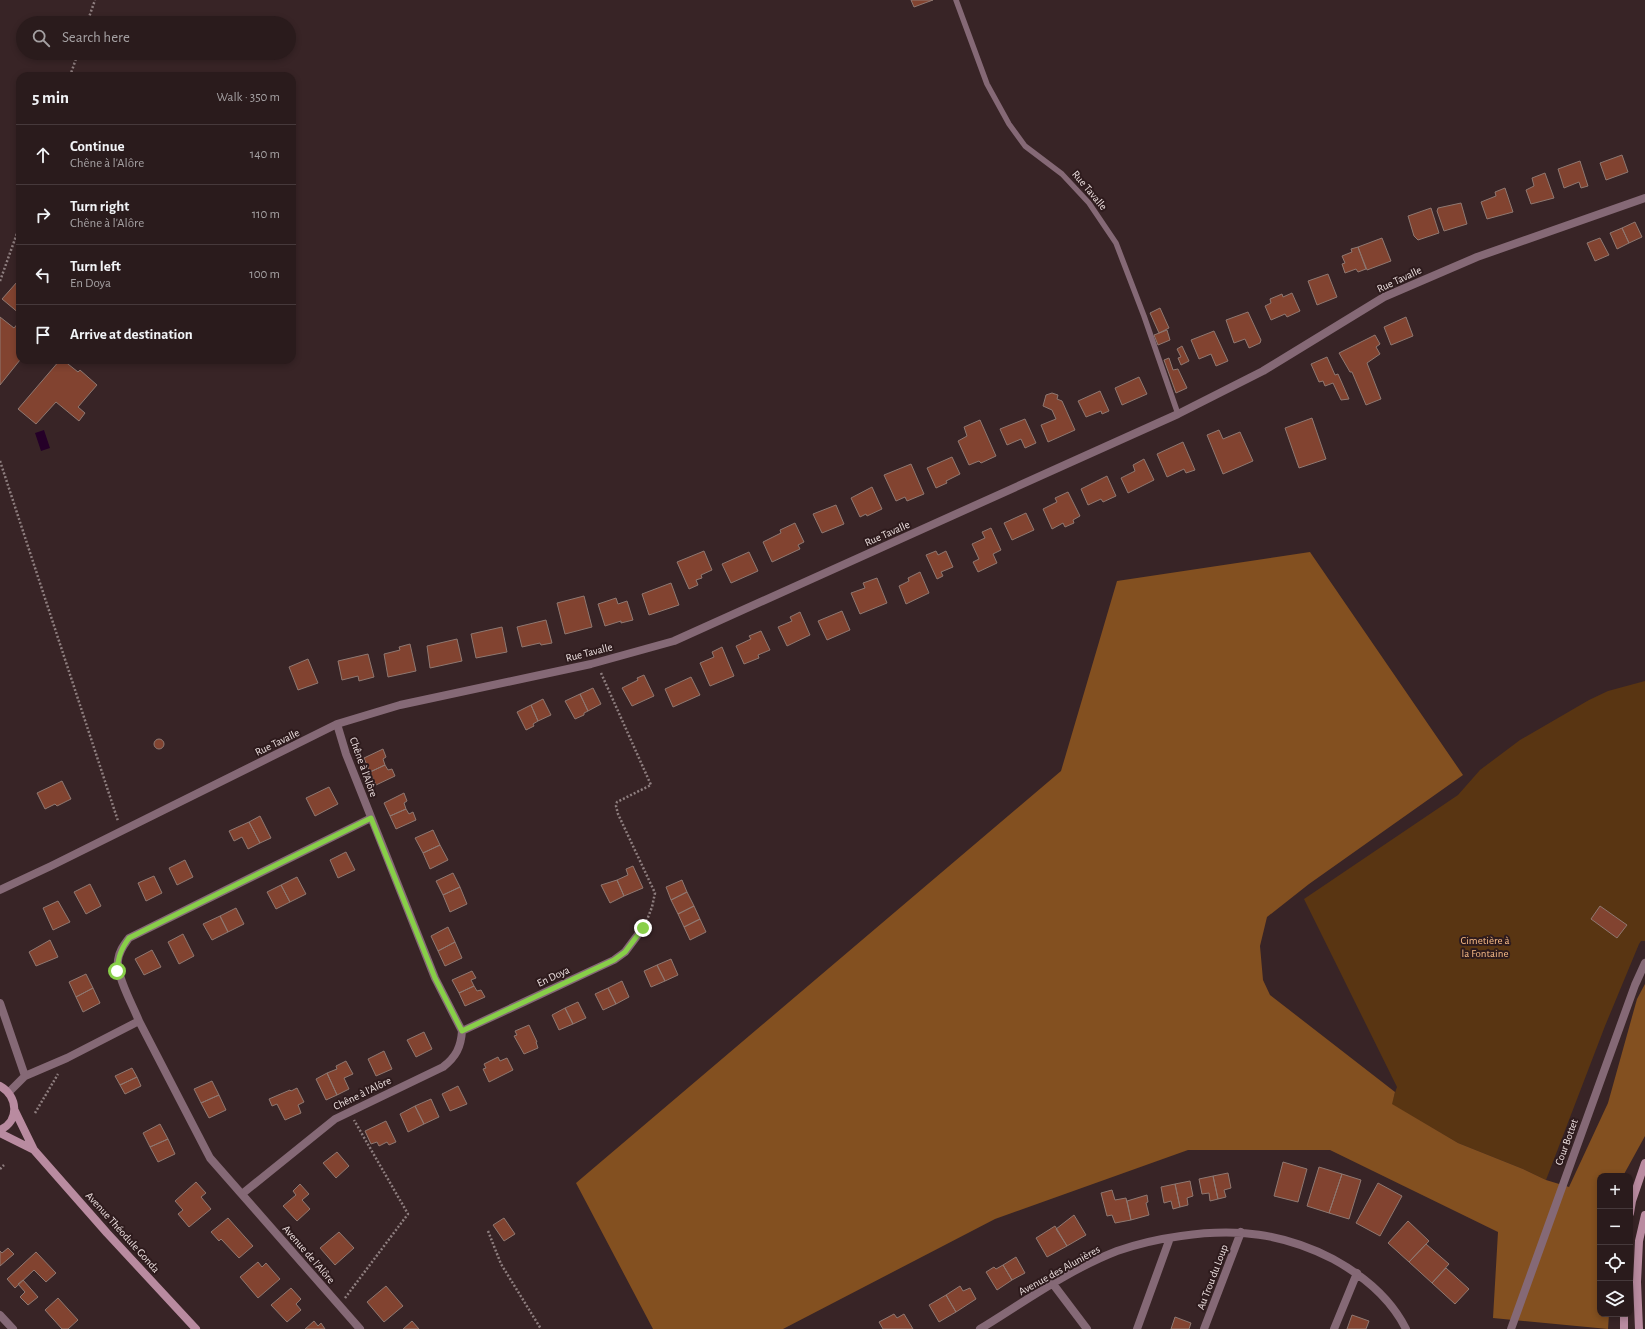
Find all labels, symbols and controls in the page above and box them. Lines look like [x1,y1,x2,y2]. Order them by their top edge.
search box [16,16,296,60]
icon: search [30,27,52,49]
text: Search here [62,30,130,45]
text: 5 min [32,89,69,106]
text: Walk · 350 m [216,91,280,104]
text: Continue [70,139,125,154]
icon: ahead [32,144,54,166]
text: 140 m [250,148,280,161]
text: Chêne à l'Alôre [70,157,144,170]
street label: Rue Tavalle [1070,168,1109,212]
text: Turn right [70,199,129,214]
icon: right [32,204,54,226]
text: 110 m [252,208,280,221]
text: Chêne à l'Alôre [70,217,144,230]
text: Turn left [70,259,121,274]
icon: left [32,264,54,286]
street label: Rue Tavalle [1375,264,1423,295]
text: 100 m [249,268,280,281]
text: En Doya [70,277,111,290]
icon: arrive [32,324,54,346]
text: Arrive at destination [70,327,193,342]
street label: Rue Tavalle [863,519,911,548]
street label: Rue Tavalle [564,641,614,664]
street label: Rue Tavalle [253,727,301,758]
street label: Chêne à l'Alôre [348,736,379,799]
route end [634,919,652,937]
park label: Cimetière à la Fontaine [1460,935,1510,959]
route start [108,962,126,980]
street label: En Doya [535,964,571,989]
street label: Chêne à l'Alôre [332,1075,393,1112]
street label: Cour Bottet [1553,1117,1580,1167]
map controls [1597,1173,1633,1317]
button: + [1597,1173,1633,1209]
street label: Avenue Théodule Gonda [84,1190,162,1275]
button: − [1597,1209,1633,1245]
street label: Avenue de l'Alôre [280,1223,337,1286]
street label: Au Trou du Loup [1195,1243,1230,1311]
street label: Avenue des Alunières [1017,1244,1102,1297]
button: locate [1597,1245,1633,1281]
button: layers [1597,1281,1633,1317]

